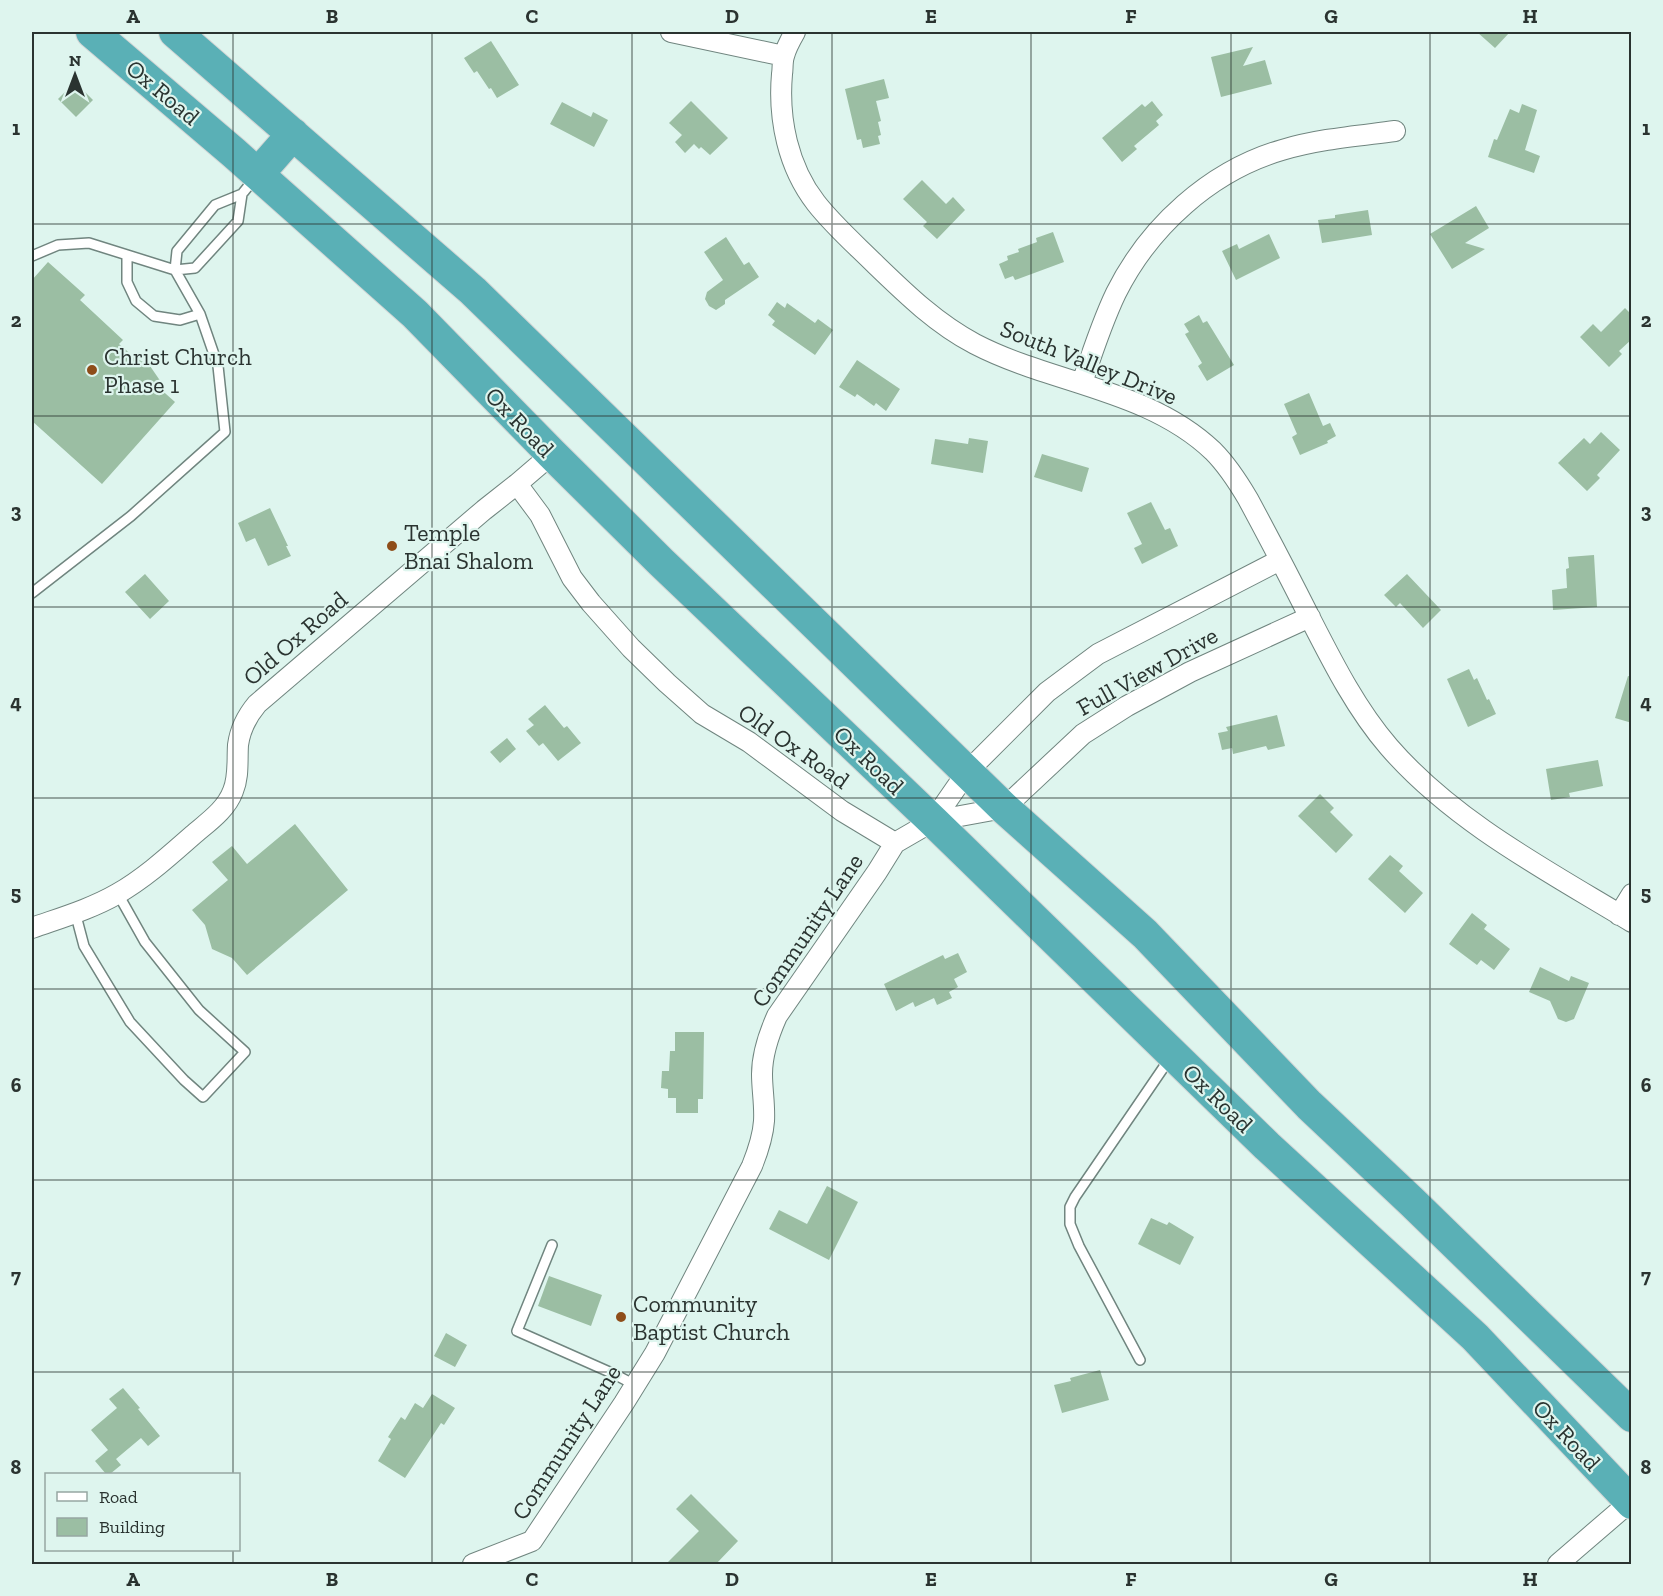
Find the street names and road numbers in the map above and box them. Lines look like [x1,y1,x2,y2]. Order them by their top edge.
street label: Ox Road [120,53,206,131]
street label: South Valley Drive [996,313,1182,411]
street label: Ox Road [479,381,561,463]
street label: Old Ox Road [237,585,353,691]
street label: Full View Drive [1071,620,1223,722]
street label: Old Ox Road [733,697,855,795]
street label: Ox Road [828,719,910,801]
street label: Community Lane [745,848,869,1012]
street label: Ox Road [1177,1057,1259,1139]
street label: Community Lane [505,1359,627,1525]
street label: Ox Road [1527,1393,1607,1477]

